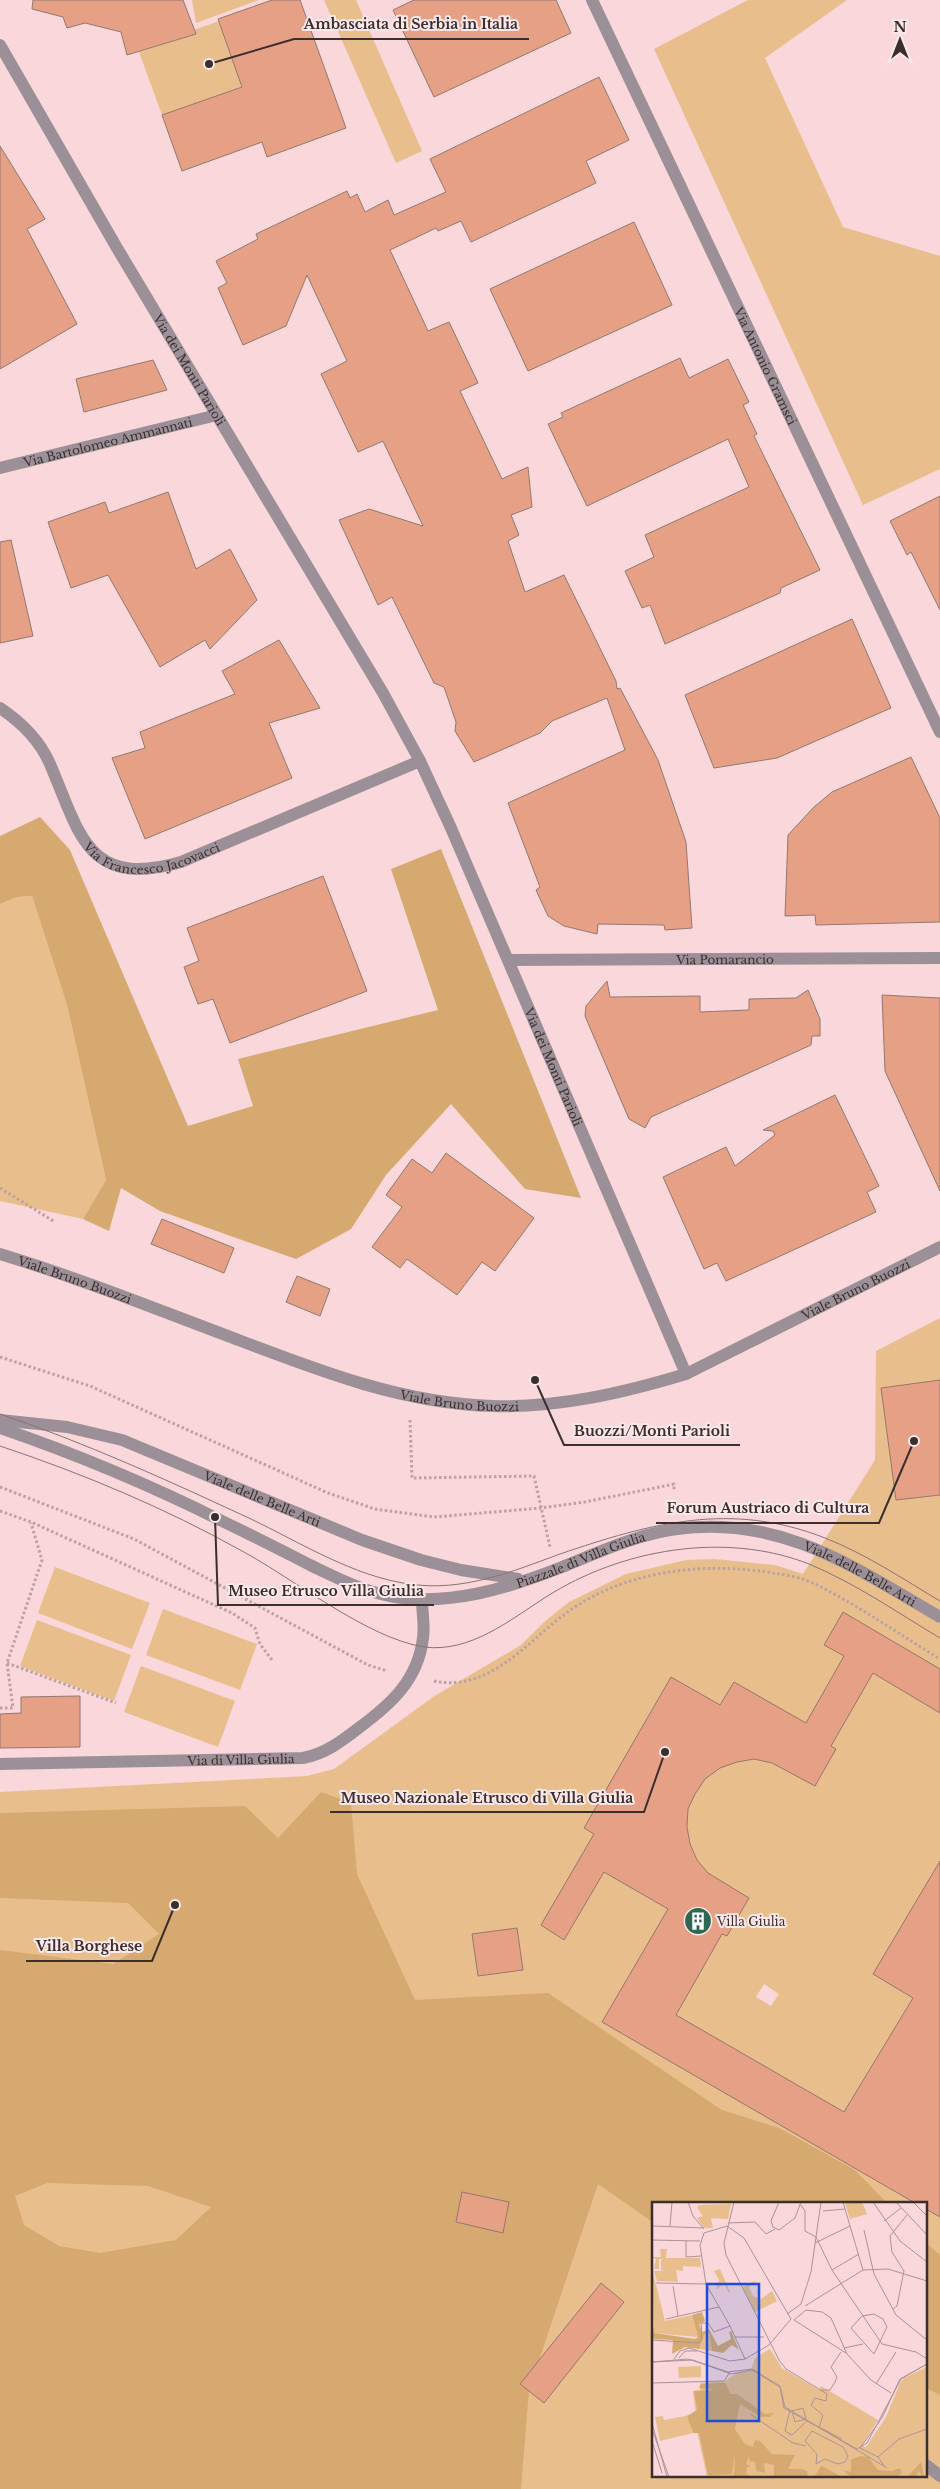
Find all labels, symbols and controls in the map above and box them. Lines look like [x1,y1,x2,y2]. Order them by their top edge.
callout: Ambasciata di Serbia in Italia [294,10,529,39]
text: Ambasciata di Serbia in Italia [303,15,518,33]
north arrow [875,15,925,65]
text: N [893,18,907,36]
street label: Via Antonio Gramsci [731,304,800,427]
street label: Via dei Monti Parioli [150,310,229,428]
street label: Via Bartolomeo Ammannati [21,414,194,470]
street label: Via Francesco Jacovacci [82,831,226,851]
text: Via Francesco Jacovacci [80,838,222,877]
street label: Via Pomarancio [675,951,774,967]
street label: Via dei Monti Parioli [521,1004,586,1128]
street label: Viale Bruno Buozzi [15,1252,134,1306]
street label: Viale Bruno Buozzi [798,1256,912,1323]
street label: Viale Bruno Buozzi [398,1386,519,1414]
callout: Buozzi/Monti Parioli [564,1416,740,1445]
text: Buozzi/Monti Parioli [574,1422,730,1440]
street label: Viale delle Belle Arti [201,1467,323,1529]
callout: Forum Austriaco di Cultura [656,1494,879,1523]
text: Forum Austriaco di Cultura [667,1499,869,1517]
street label: Piazzale di Villa Giulia [514,1528,647,1591]
street label: Viale delle Belle Arti [801,1537,919,1609]
callout: Museo Etrusco Villa Giulia [218,1576,434,1605]
text: Museo Etrusco Villa Giulia [228,1582,424,1600]
street label: Via di Villa Giulia [186,1751,295,1768]
callout: Museo Nazionale Etrusco di Villa Giulia [330,1783,644,1812]
text: Museo Nazionale Etrusco di Villa Giulia [341,1789,633,1807]
building icon: Villa Giulia [683,1906,713,1936]
place label: Villa Giulia [716,1914,786,1929]
callout: Villa Borghese [26,1932,152,1961]
text: Villa Borghese [35,1937,142,1955]
inset map [652,2202,928,2476]

